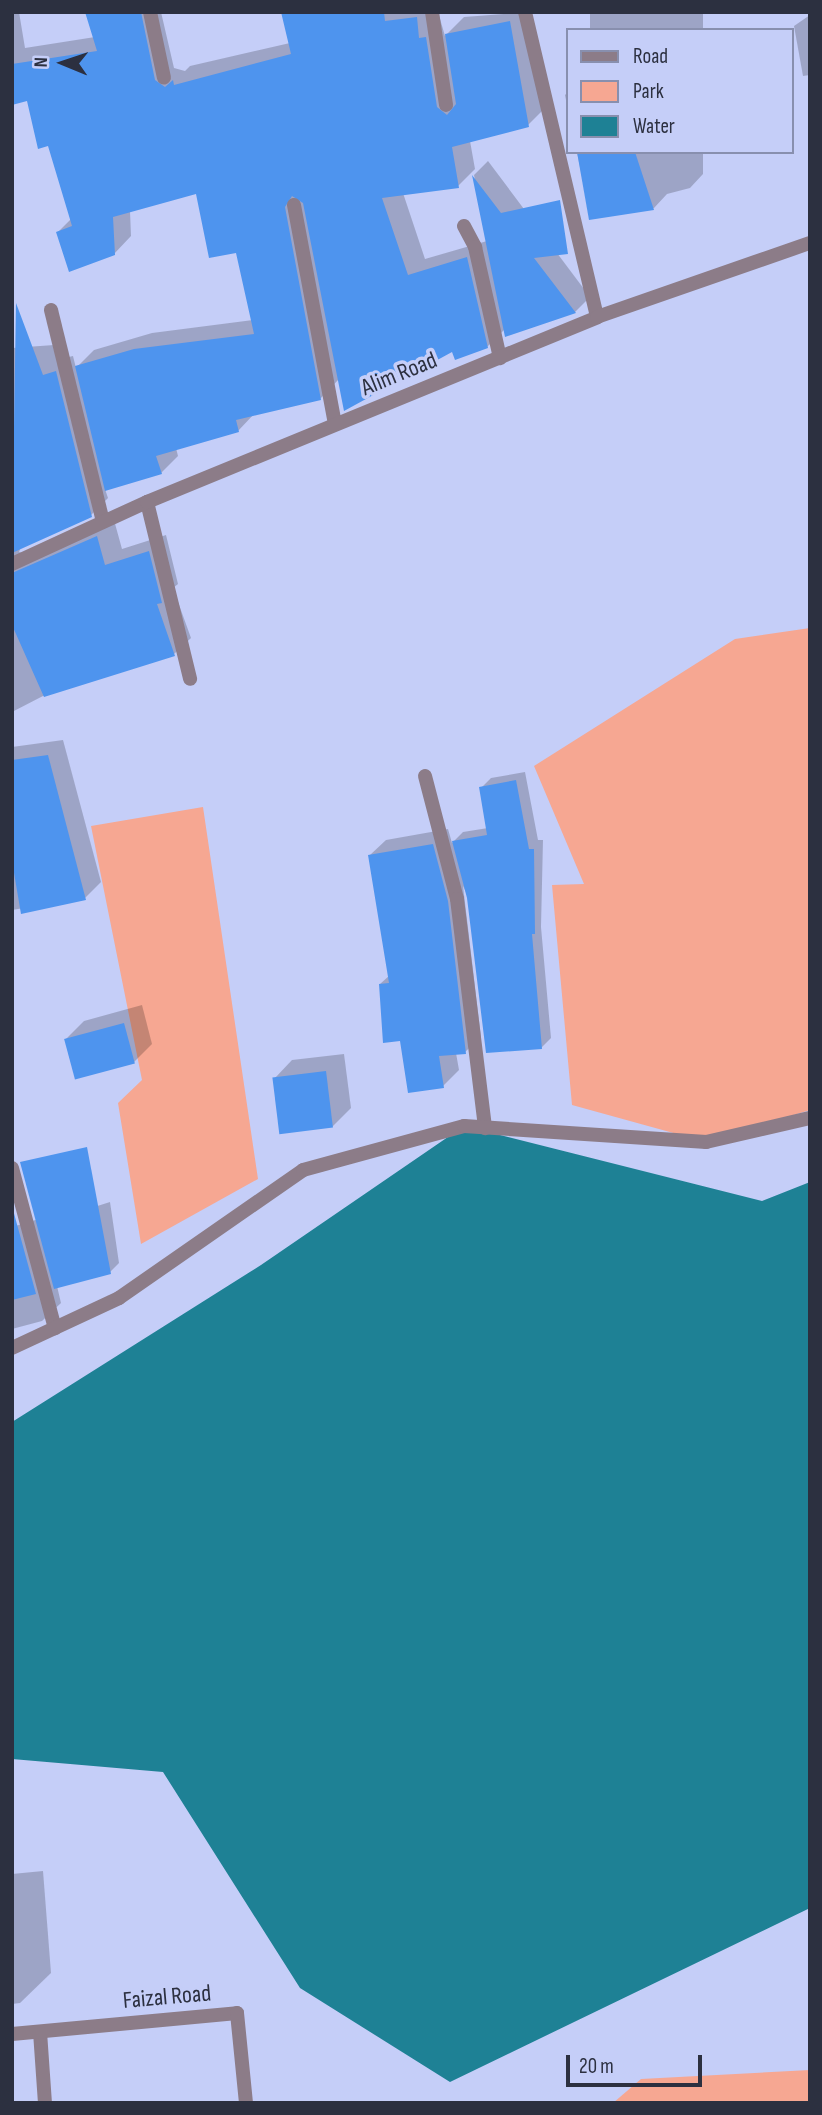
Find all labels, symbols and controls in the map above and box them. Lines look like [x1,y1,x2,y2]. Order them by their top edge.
north arrow [28,28,98,98]
legend [566,28,794,154]
text: Road [633,44,668,69]
text: N [30,57,53,68]
text: Park [633,79,664,104]
text: Water [633,114,675,139]
street label: Alim Road [357,346,441,402]
street label: Faizal Road [122,1979,212,2015]
scale bar [570,2042,706,2086]
text: 20 m [579,2054,614,2079]

